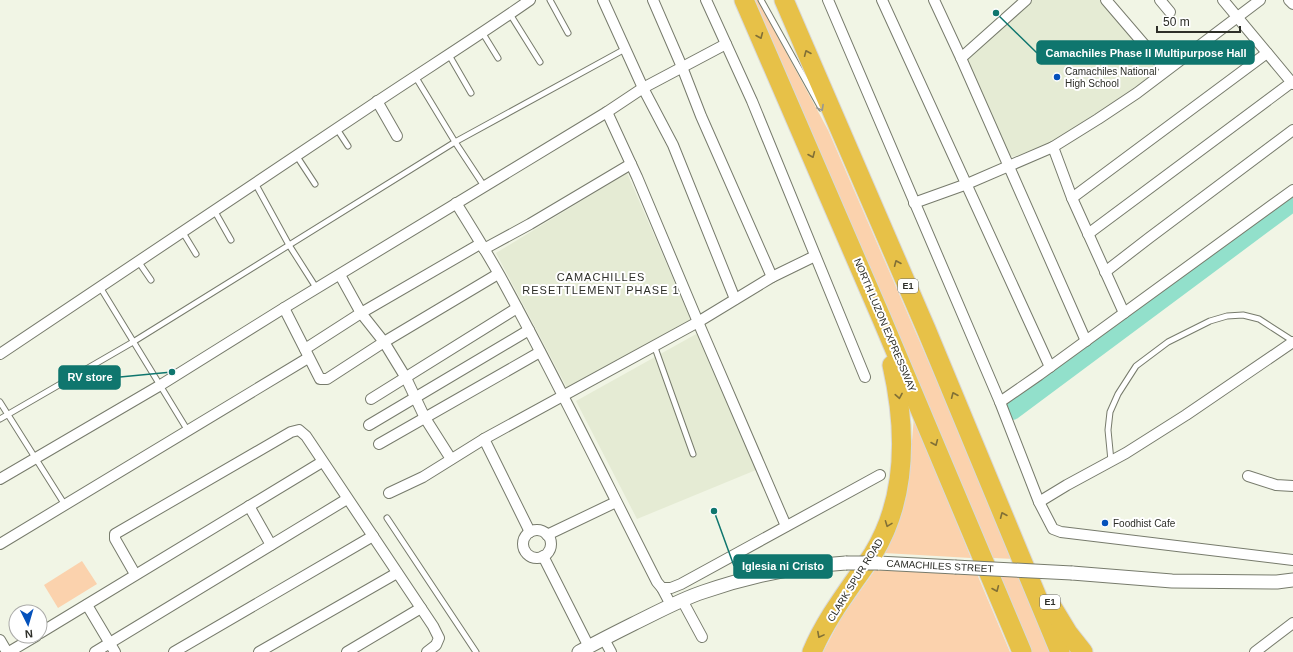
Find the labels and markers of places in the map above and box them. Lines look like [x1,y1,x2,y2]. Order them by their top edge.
callout: Camachiles Phase II Multipurpose Hall [1037,41,1254,64]
place label: Camachiles National High School [1065,66,1157,89]
marker: Camachiles National High School [1052,72,1062,82]
callout: RV store [59,366,120,389]
marker: Foodhist Cafe [1100,518,1110,528]
place label: Foodhist Cafe [1113,518,1176,529]
callout: Iglesia ni Cristo [734,555,832,578]

